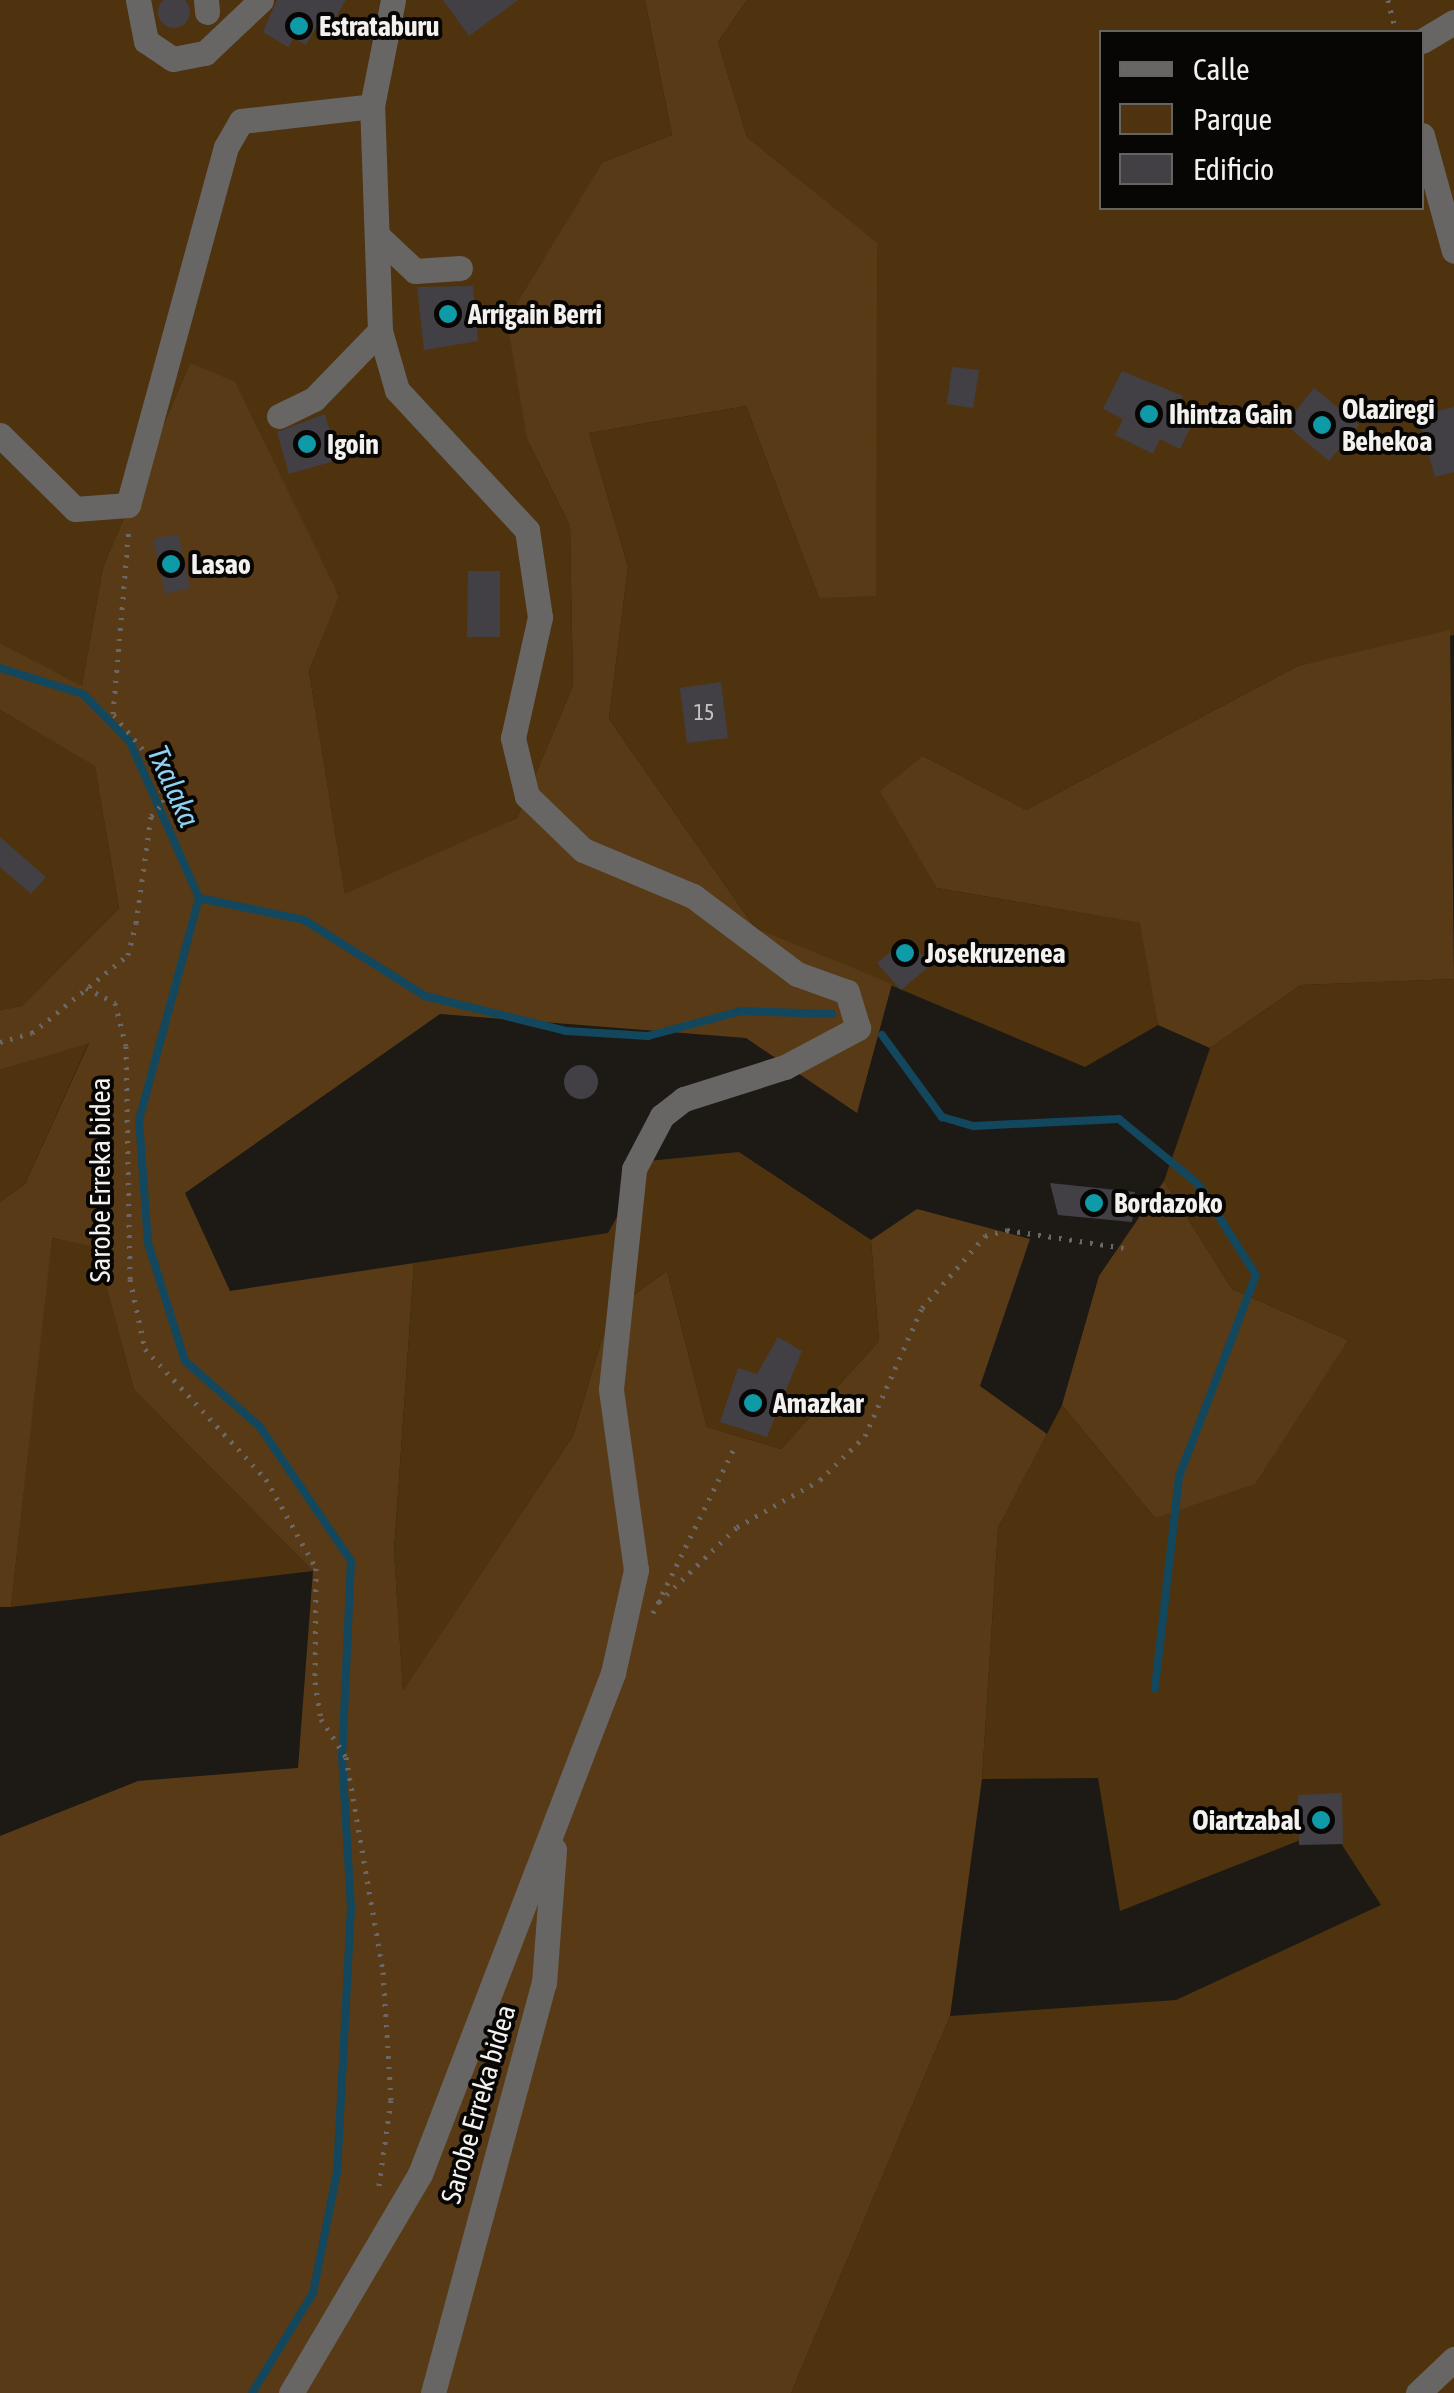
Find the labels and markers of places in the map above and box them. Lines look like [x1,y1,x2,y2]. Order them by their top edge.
place label: Estrataburu [319,9,439,43]
marker: Estrataburu [288,15,310,37]
place label: Arrigain Berri [468,297,602,331]
marker: Arrigain Berri [437,303,459,325]
place label: Olaziregi Behekoa [1342,392,1435,458]
place label: Ihintza Gain [1169,397,1293,431]
marker: Ihintza Gain [1138,403,1160,425]
marker: Olaziregi Behekoa [1311,414,1333,436]
place label: Igoin [327,427,379,461]
marker: Igoin [296,433,318,455]
place label: Lasao [191,547,251,581]
marker: Lasao [160,553,182,575]
place label: Josekruzenea [925,936,1066,970]
marker: Josekruzenea [894,942,916,964]
place label: Bordazoko [1114,1186,1223,1220]
marker: Bordazoko [1083,1192,1105,1214]
place label: Amazkar [773,1386,864,1420]
marker: Amazkar [742,1392,764,1414]
place label: Oiartzabal [1192,1803,1301,1837]
marker: Oiartzabal [1310,1809,1332,1831]

